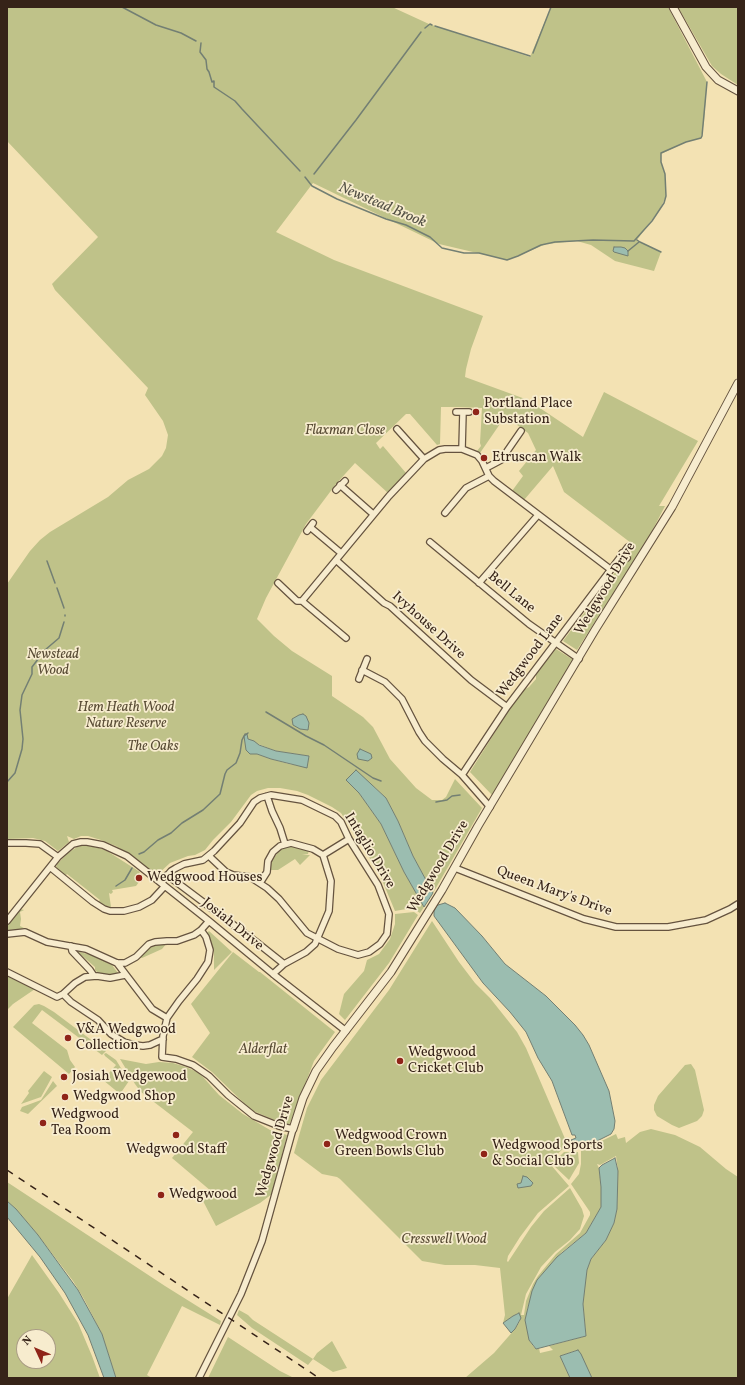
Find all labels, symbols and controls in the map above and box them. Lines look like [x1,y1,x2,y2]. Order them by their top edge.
water label: Newstead Brook [336,179,428,233]
place label: Portland Place Substation [484,396,572,428]
marker: Portland Place Substation [471,407,481,417]
park label: Flaxman Close [305,423,385,439]
place label: Etruscan Walk [492,450,581,466]
marker: Etruscan Walk [479,453,489,463]
street label: Wedgwood Drive [572,540,640,638]
street label: Bell Lane [484,569,538,617]
street label: Ivyhouse Drive [388,589,468,663]
street label: Wedgwood Lane [494,611,568,701]
park label: Newstead Wood [27,647,79,680]
park label: Hem Heath Wood Nature Reserve [78,700,174,732]
park label: The Oaks [127,739,179,755]
street label: Intaglio Drive [340,810,398,892]
street label: Wedgwood Drive [405,818,473,916]
street label: Queen Mary's Drive [494,863,614,921]
place label: Wedgwood Houses [147,870,262,886]
marker: Wedgwood Houses [134,873,144,883]
street label: Josiah Drive [198,895,266,955]
place label: V&A Wedgwood Collection [76,1022,176,1054]
marker: V&A Wedgwood Collection [63,1033,73,1043]
park label: Alderflat [239,1042,287,1058]
place label: Wedgwood Cricket Club [408,1045,484,1078]
marker: Wedgwood Cricket Club [395,1056,405,1066]
place label: Josiah Wedgewood [72,1069,187,1085]
marker: Josiah Wedgewood [59,1072,69,1082]
place label: Wedgwood Shop [73,1089,175,1105]
marker: Wedgwood Shop [60,1092,70,1102]
street label: Wedgwood Drive [253,1094,299,1200]
place label: Wedgwood Tea Room [51,1107,119,1140]
marker: Wedgwood Tea Room [38,1118,48,1128]
place label: Wedgwood Crown Green Bowls Club [335,1128,447,1160]
marker: Wedgwood Staff [171,1130,181,1140]
place label: Wedgwood Sports & Social Club [492,1138,603,1170]
marker: Wedgwood Crown Green Bowls Club [322,1139,332,1149]
place label: Wedgwood Staff [126,1142,226,1158]
marker: Wedgwood Sports & Social Club [479,1149,489,1159]
place label: Wedgwood [169,1187,237,1203]
marker: Wedgwood [156,1190,166,1200]
park label: Cresswell Wood [401,1232,487,1248]
north arrow [16,1329,56,1369]
text: N [20,1333,36,1349]

